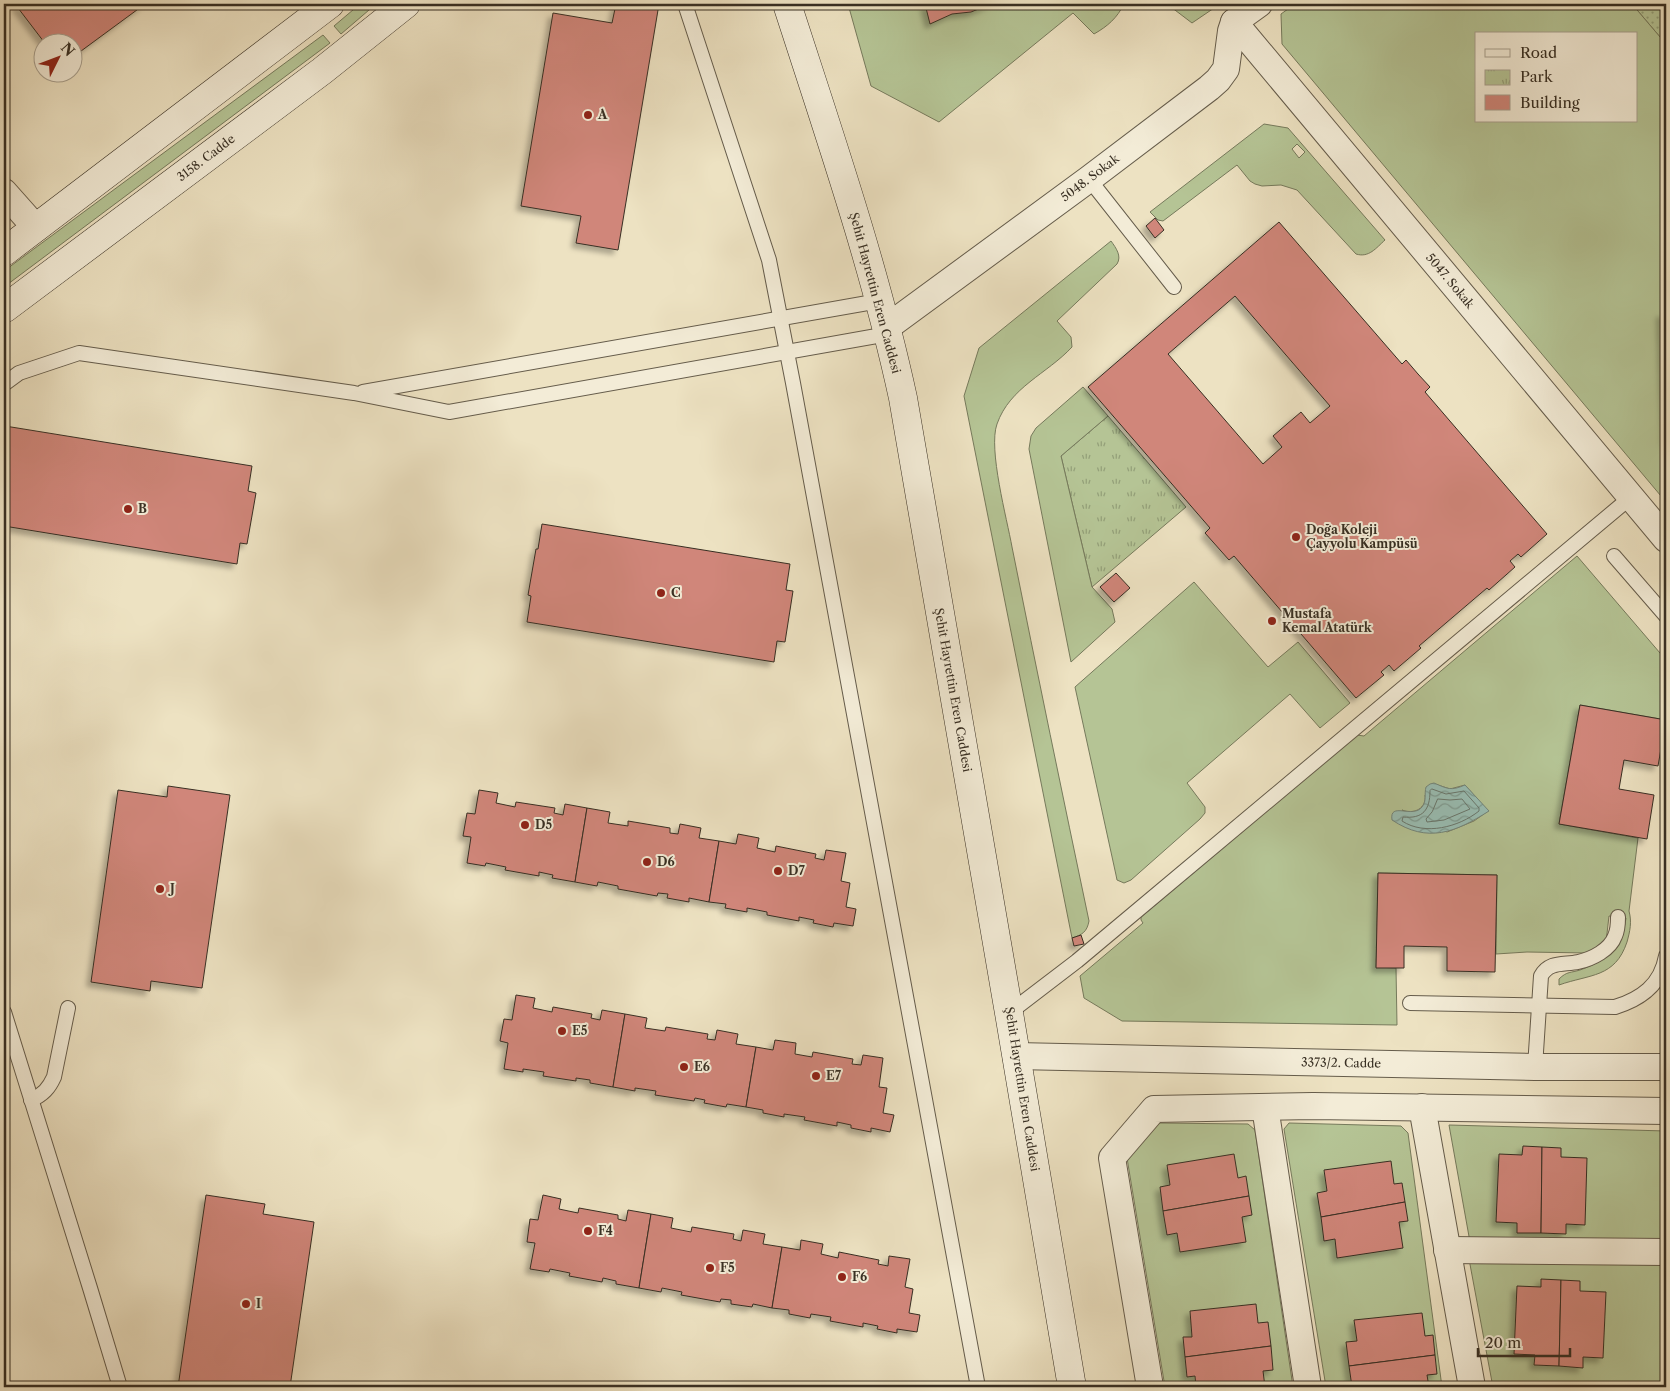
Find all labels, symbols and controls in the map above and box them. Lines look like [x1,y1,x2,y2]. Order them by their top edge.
north arrow [32,32,82,82]
legend [1475,32,1638,122]
text: N [57,39,78,60]
text: Road [1520,43,1557,62]
text: Park [1520,67,1554,86]
text: Building [1520,93,1580,112]
place label: A [597,107,608,122]
marker: A [582,109,594,121]
street label: 3158. Cadde [174,131,238,184]
street label: 5048. Sokak [1058,150,1123,204]
street label: Şehit Hayrettin Eren Caddesi [847,211,904,375]
street label: 5047. Sokak [1423,250,1478,312]
place label: B [138,501,147,516]
marker: B [122,503,134,515]
place label: Doğa Koleji Çayyolu Kampüsü [1306,522,1418,551]
marker: Doğa Koleji Çayyolu Kampüsü [1290,531,1302,543]
place label: C [671,585,681,600]
marker: C [655,587,667,599]
place label: Mustafa Kemal Atatürk [1282,606,1373,635]
street label: Şehit Hayrettin Eren Caddesi [932,607,975,773]
marker: Mustafa Kemal Atatürk [1266,615,1278,627]
place label: D5 [535,817,552,832]
marker: D5 [519,819,531,831]
place label: D6 [657,854,675,869]
marker: D6 [641,856,653,868]
place label: D7 [788,863,805,878]
marker: D7 [772,865,784,877]
place label: J [168,881,175,896]
marker: J [154,883,166,895]
street label: Şehit Hayrettin Eren Caddesi [1002,1006,1043,1173]
place label: E5 [572,1023,588,1038]
marker: E5 [556,1025,568,1037]
street label: 3373/2. Cadde [1301,1054,1381,1071]
place label: E6 [694,1059,710,1074]
marker: E6 [678,1061,690,1073]
place label: E7 [826,1068,842,1083]
marker: E7 [810,1070,822,1082]
place label: F4 [598,1223,613,1238]
marker: F4 [582,1225,594,1237]
place label: F5 [720,1260,735,1275]
marker: F5 [704,1262,716,1274]
place label: F6 [852,1269,867,1284]
marker: F6 [836,1271,848,1283]
place label: I [256,1296,261,1311]
marker: I [240,1298,252,1310]
scale bar [1478,1326,1570,1358]
text: 20 m [1485,1333,1521,1352]

